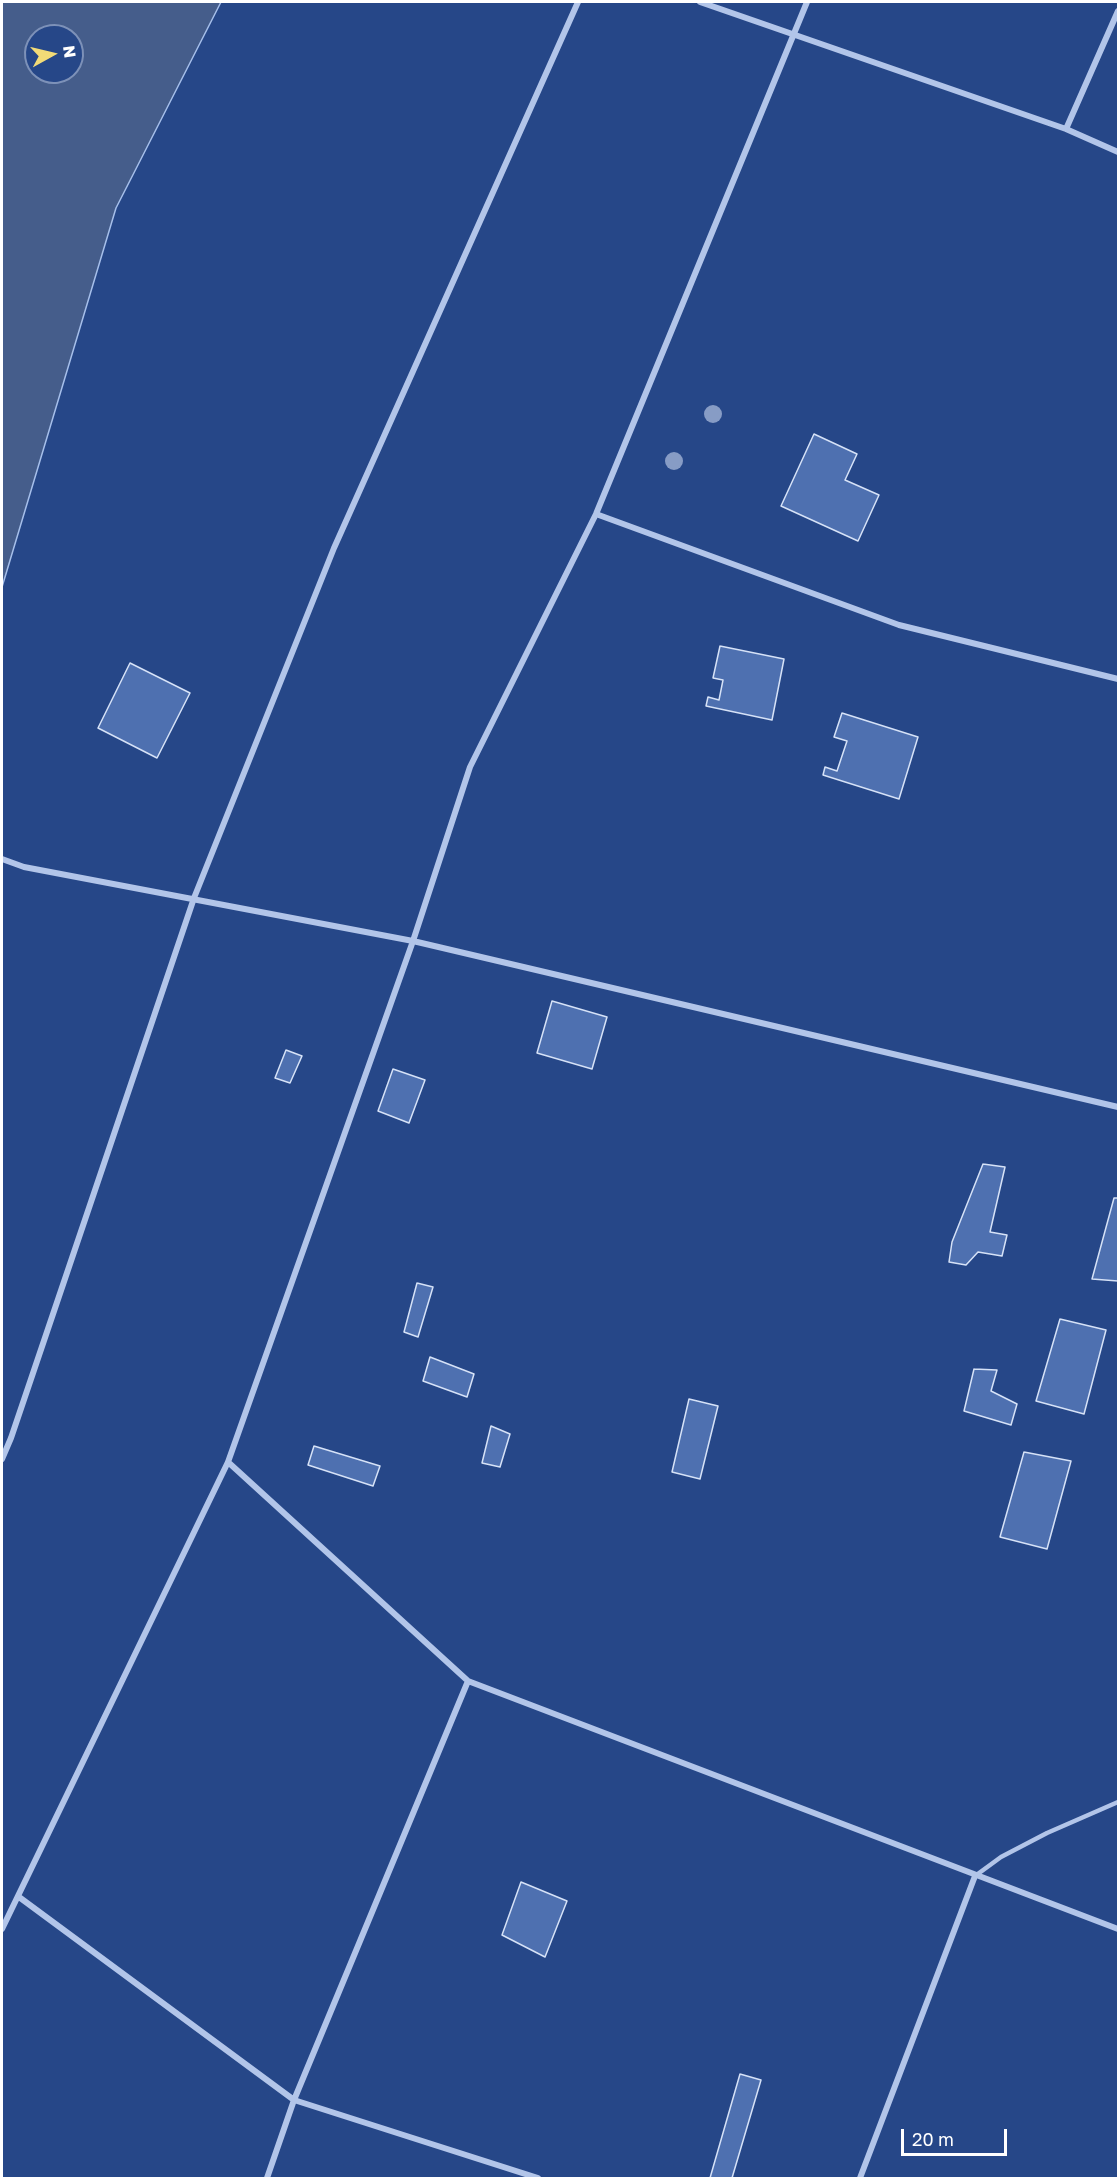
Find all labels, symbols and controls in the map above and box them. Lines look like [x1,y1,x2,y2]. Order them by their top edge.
north arrow [24,24,84,84]
text: N [59,44,81,59]
scale bar [904,2117,1010,2155]
text: 20 m [912,2128,954,2150]

